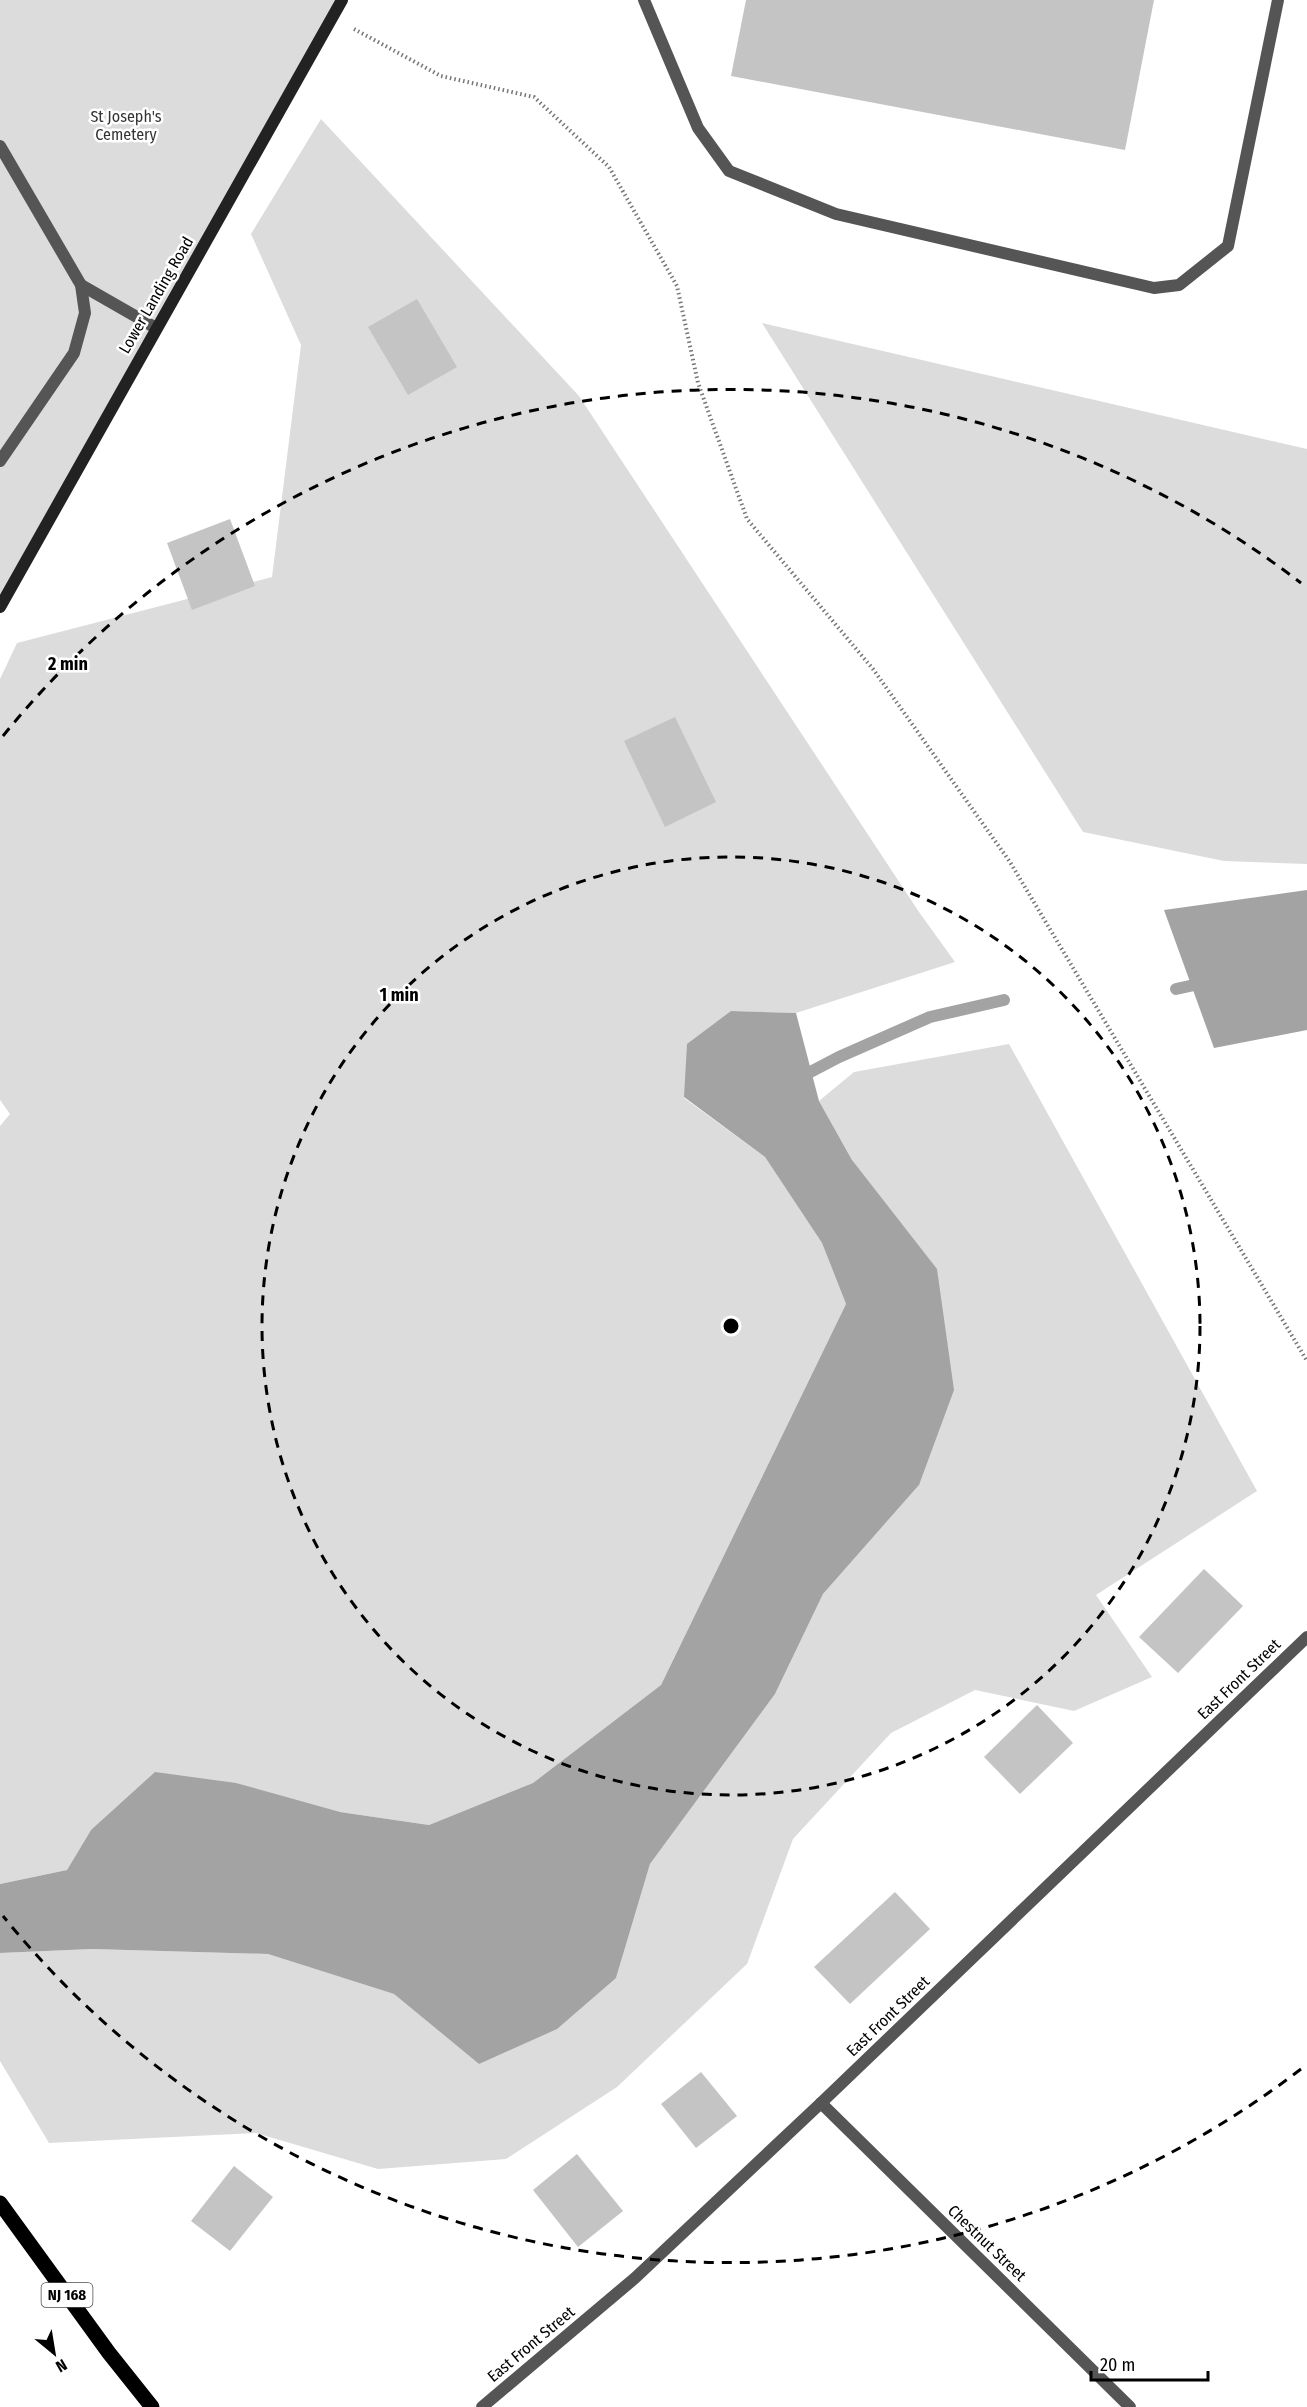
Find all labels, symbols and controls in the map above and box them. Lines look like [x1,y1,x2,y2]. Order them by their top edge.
park label: St Joseph's Cemetery [90,107,162,144]
street label: Lower Landing Road [115,233,197,357]
text: 2 min [47,653,88,675]
text: 1 min [379,984,419,1006]
centre of rings [721,1316,741,1336]
street label: East Front Street [1194,1634,1285,1723]
street label: East Front Street [843,1971,934,2060]
street label: Chestnut Street [944,2201,1031,2286]
road number: NJ 168 [42,2283,92,2307]
street label: East Front Street [484,2302,579,2386]
north arrow [24,2323,84,2383]
scale bar [1091,2344,1208,2382]
text: 20 m [1100,2354,1135,2376]
text: N [52,2355,70,2376]

